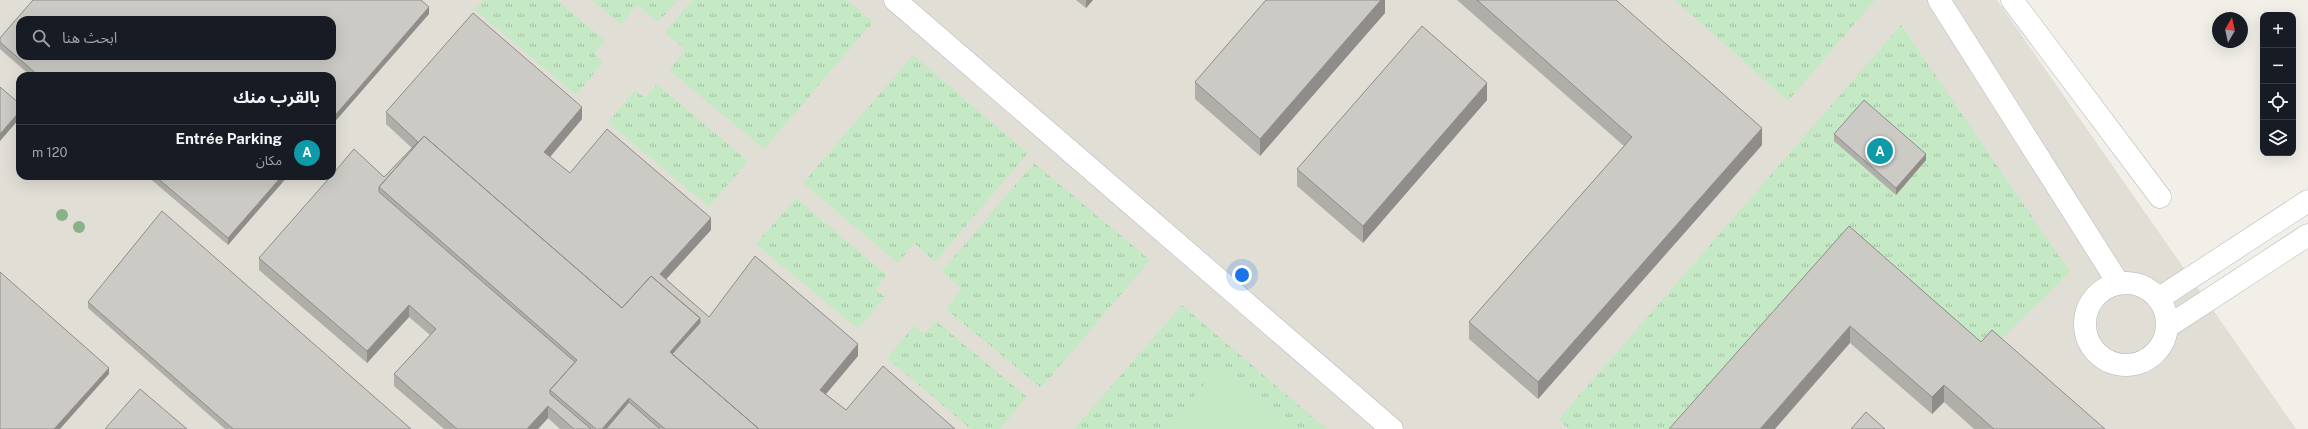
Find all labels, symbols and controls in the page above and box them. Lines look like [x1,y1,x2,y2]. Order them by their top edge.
north arrow [2212,12,2248,48]
map controls [2260,12,2296,156]
button: + [2260,12,2296,48]
search box [16,16,336,60]
icon: search [30,27,52,49]
text: ابحث هنا [62,29,117,46]
button: − [2260,48,2296,84]
button: locate [2260,84,2296,120]
text: بالقرب منك [233,87,320,107]
button: layers [2260,120,2296,156]
text: Entrée Parking [176,130,282,147]
pin: A [1867,136,1893,166]
text: 120 m [32,145,67,160]
text: A [302,145,312,160]
text: مكان [256,153,282,168]
your location [1232,265,1252,285]

